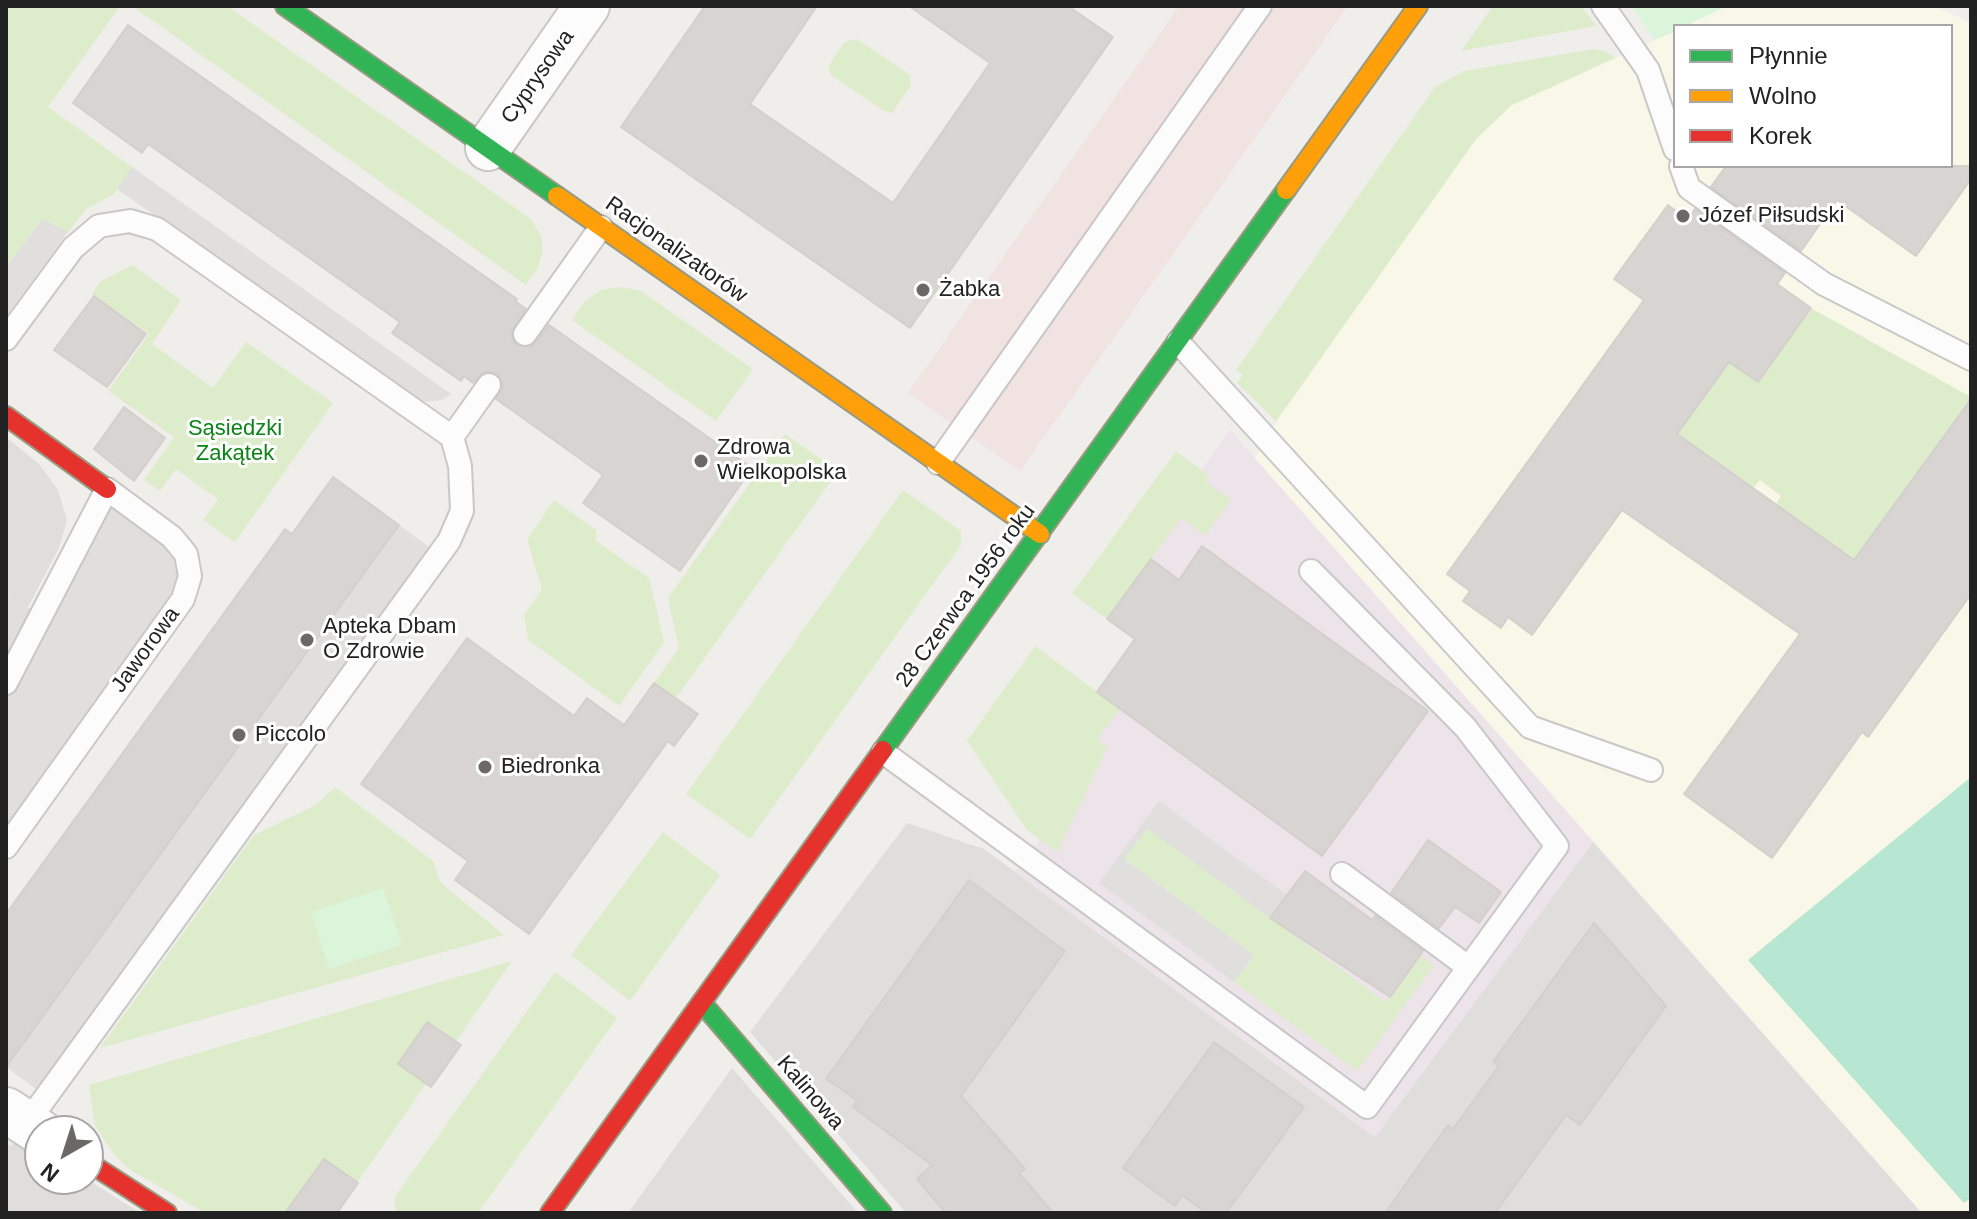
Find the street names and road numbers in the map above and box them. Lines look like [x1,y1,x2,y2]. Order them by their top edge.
street label: Cyprysowa [496,25,580,129]
street label: Racjonalizatorów [600,191,752,309]
street label: 28 Czerwca 1956 roku [891,499,1041,693]
street label: Jaworowa [106,602,186,698]
street label: Kalinowa [771,1051,849,1135]

